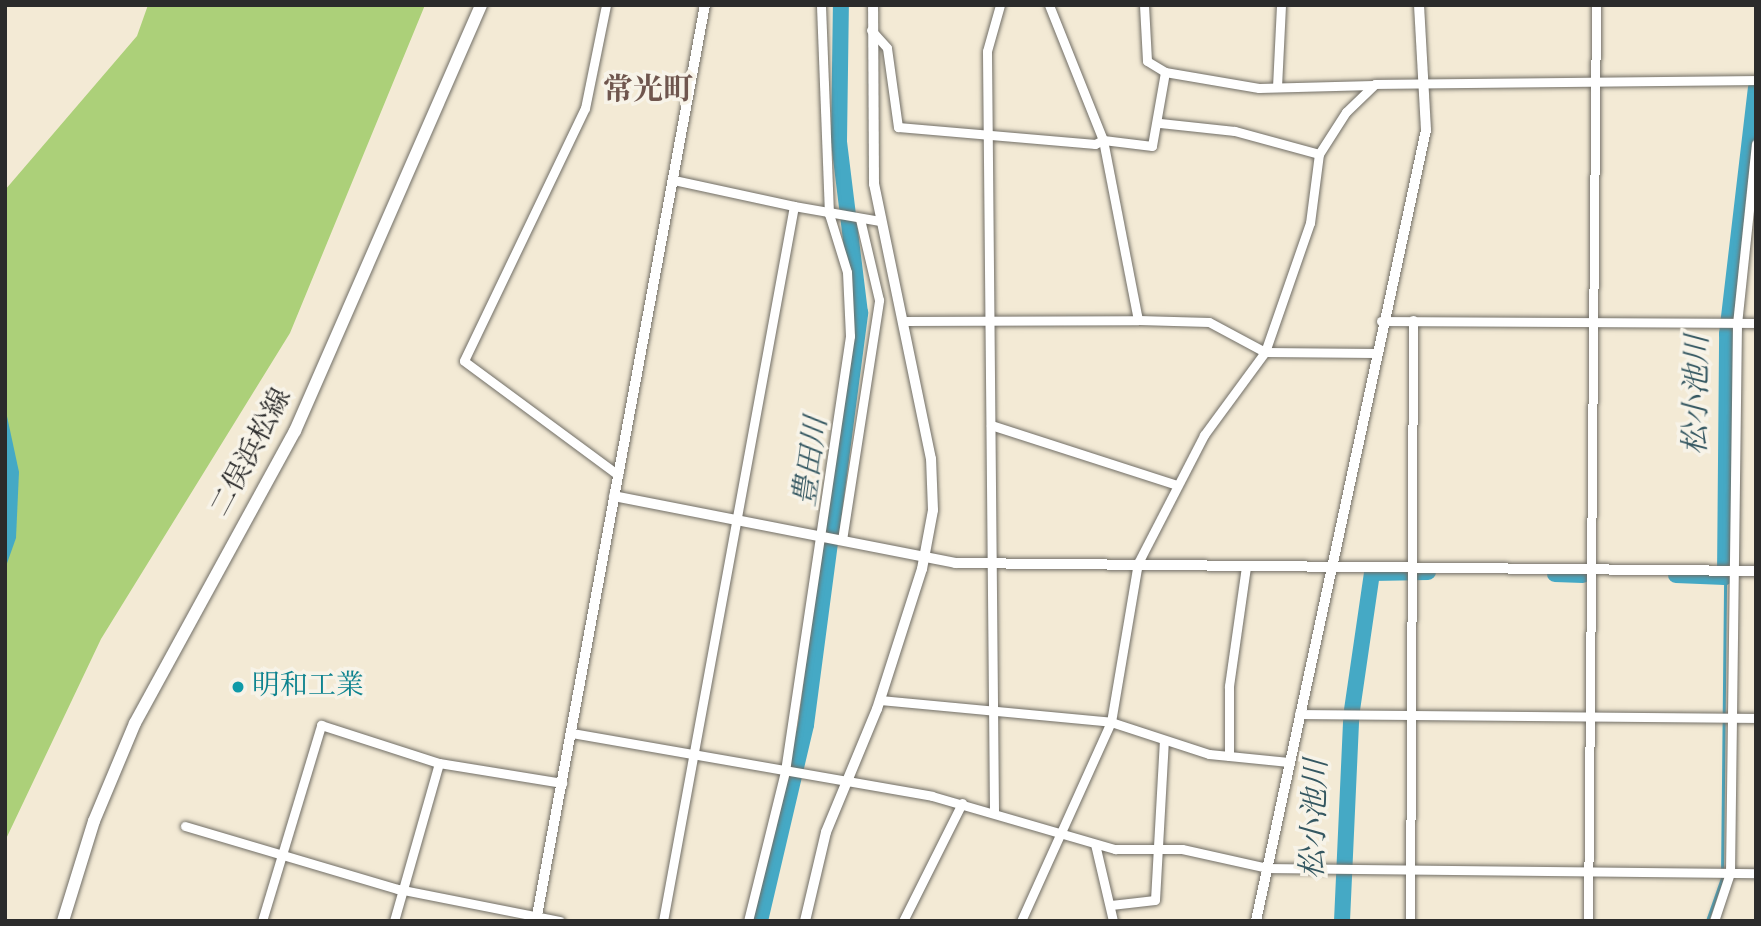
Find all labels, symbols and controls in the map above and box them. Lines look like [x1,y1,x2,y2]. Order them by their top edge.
district label: 常光町 [603,74,693,110]
water label: 松小池川 [1680,335,1718,455]
street label: 二俣浜松線 [204,383,300,523]
water label: 豊田川 [789,415,837,509]
place label: 明和工業 [252,670,364,704]
marker: 明和工業 [230,679,246,695]
water label: 松小池川 [1297,758,1337,880]

